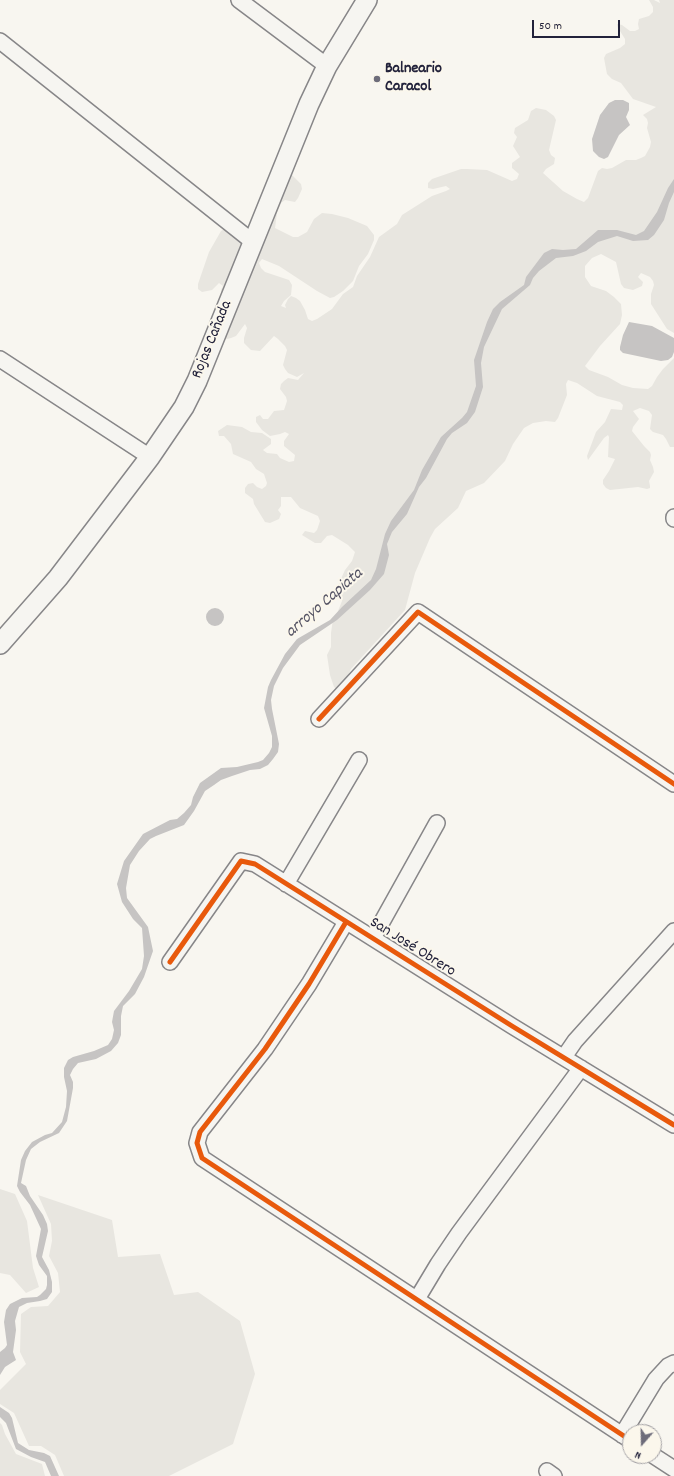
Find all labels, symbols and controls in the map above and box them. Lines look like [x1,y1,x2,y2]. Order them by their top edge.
scale bar [534,12,622,38]
text: 50 m [539,18,562,35]
place label: Balneario Caracol [385,60,442,98]
marker: Balneario Caracol [372,74,382,84]
street label: Rojas Cañada [189,298,237,382]
water label: arroyo Capiata [282,565,368,643]
street label: San José Obrero [365,914,459,982]
north arrow [622,1424,662,1464]
text: N [633,1446,644,1463]

